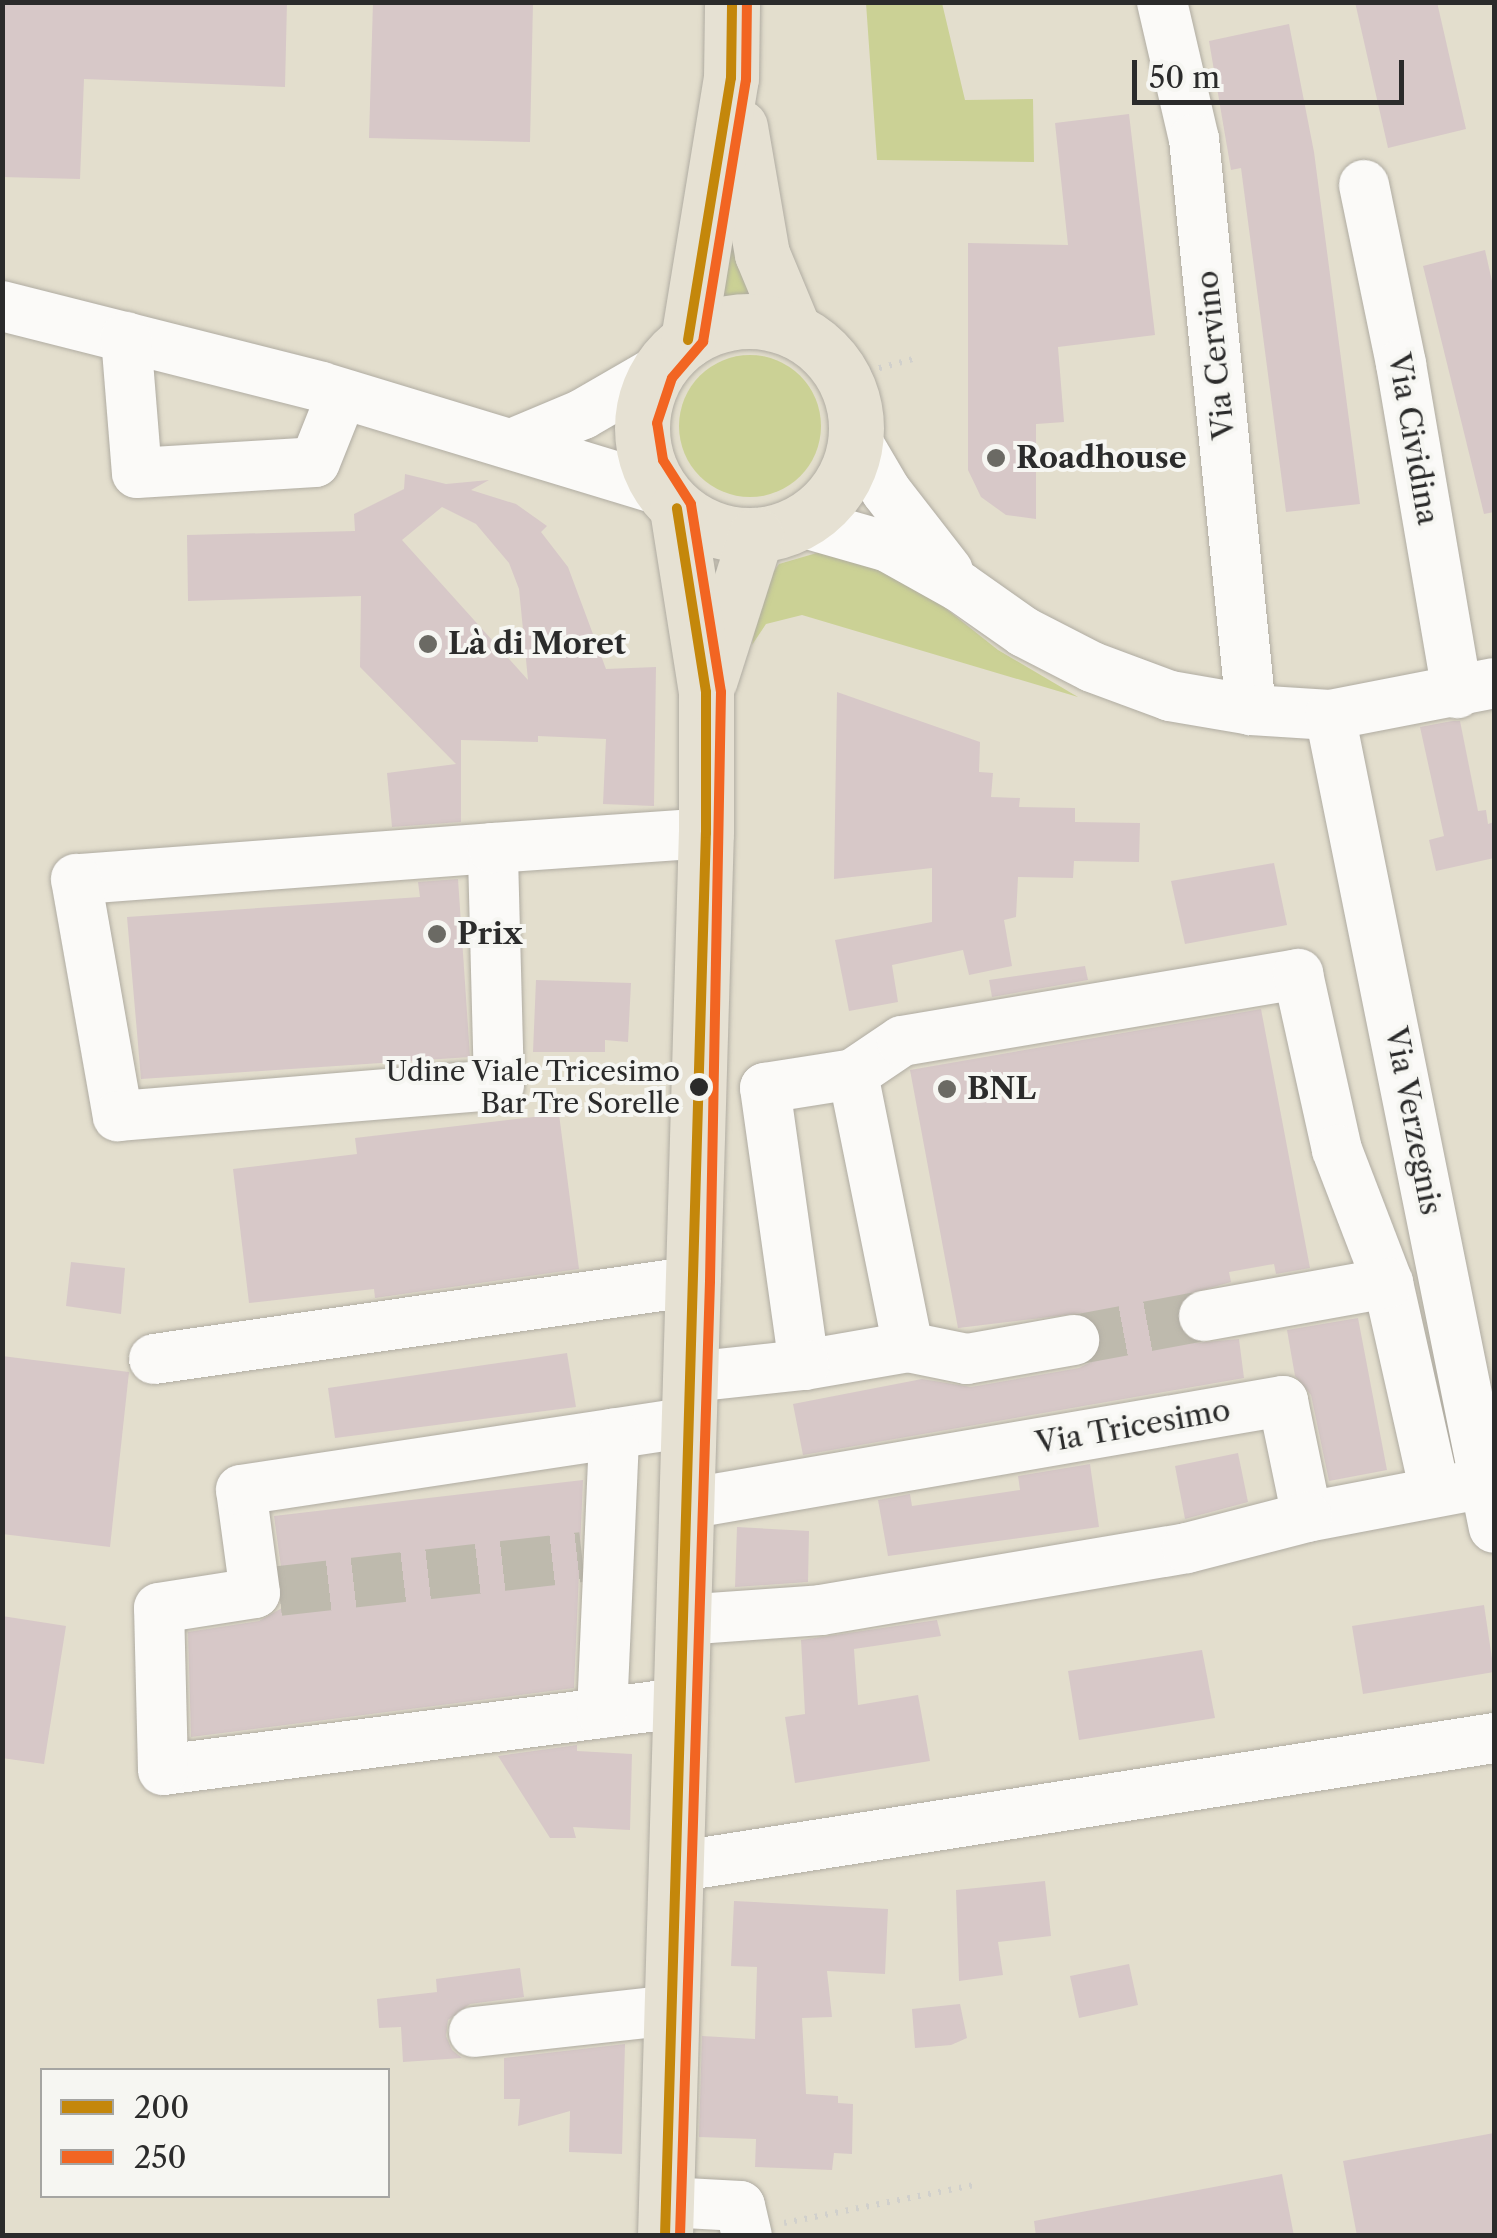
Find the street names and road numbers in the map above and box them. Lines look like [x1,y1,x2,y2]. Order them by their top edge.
street label: Via Cervino [1189,269,1243,441]
street label: Via Cividina [1380,350,1446,528]
street label: Via Verzegnis [1377,1023,1449,1219]
street label: Via Tricesimo [1032,1392,1234,1462]

